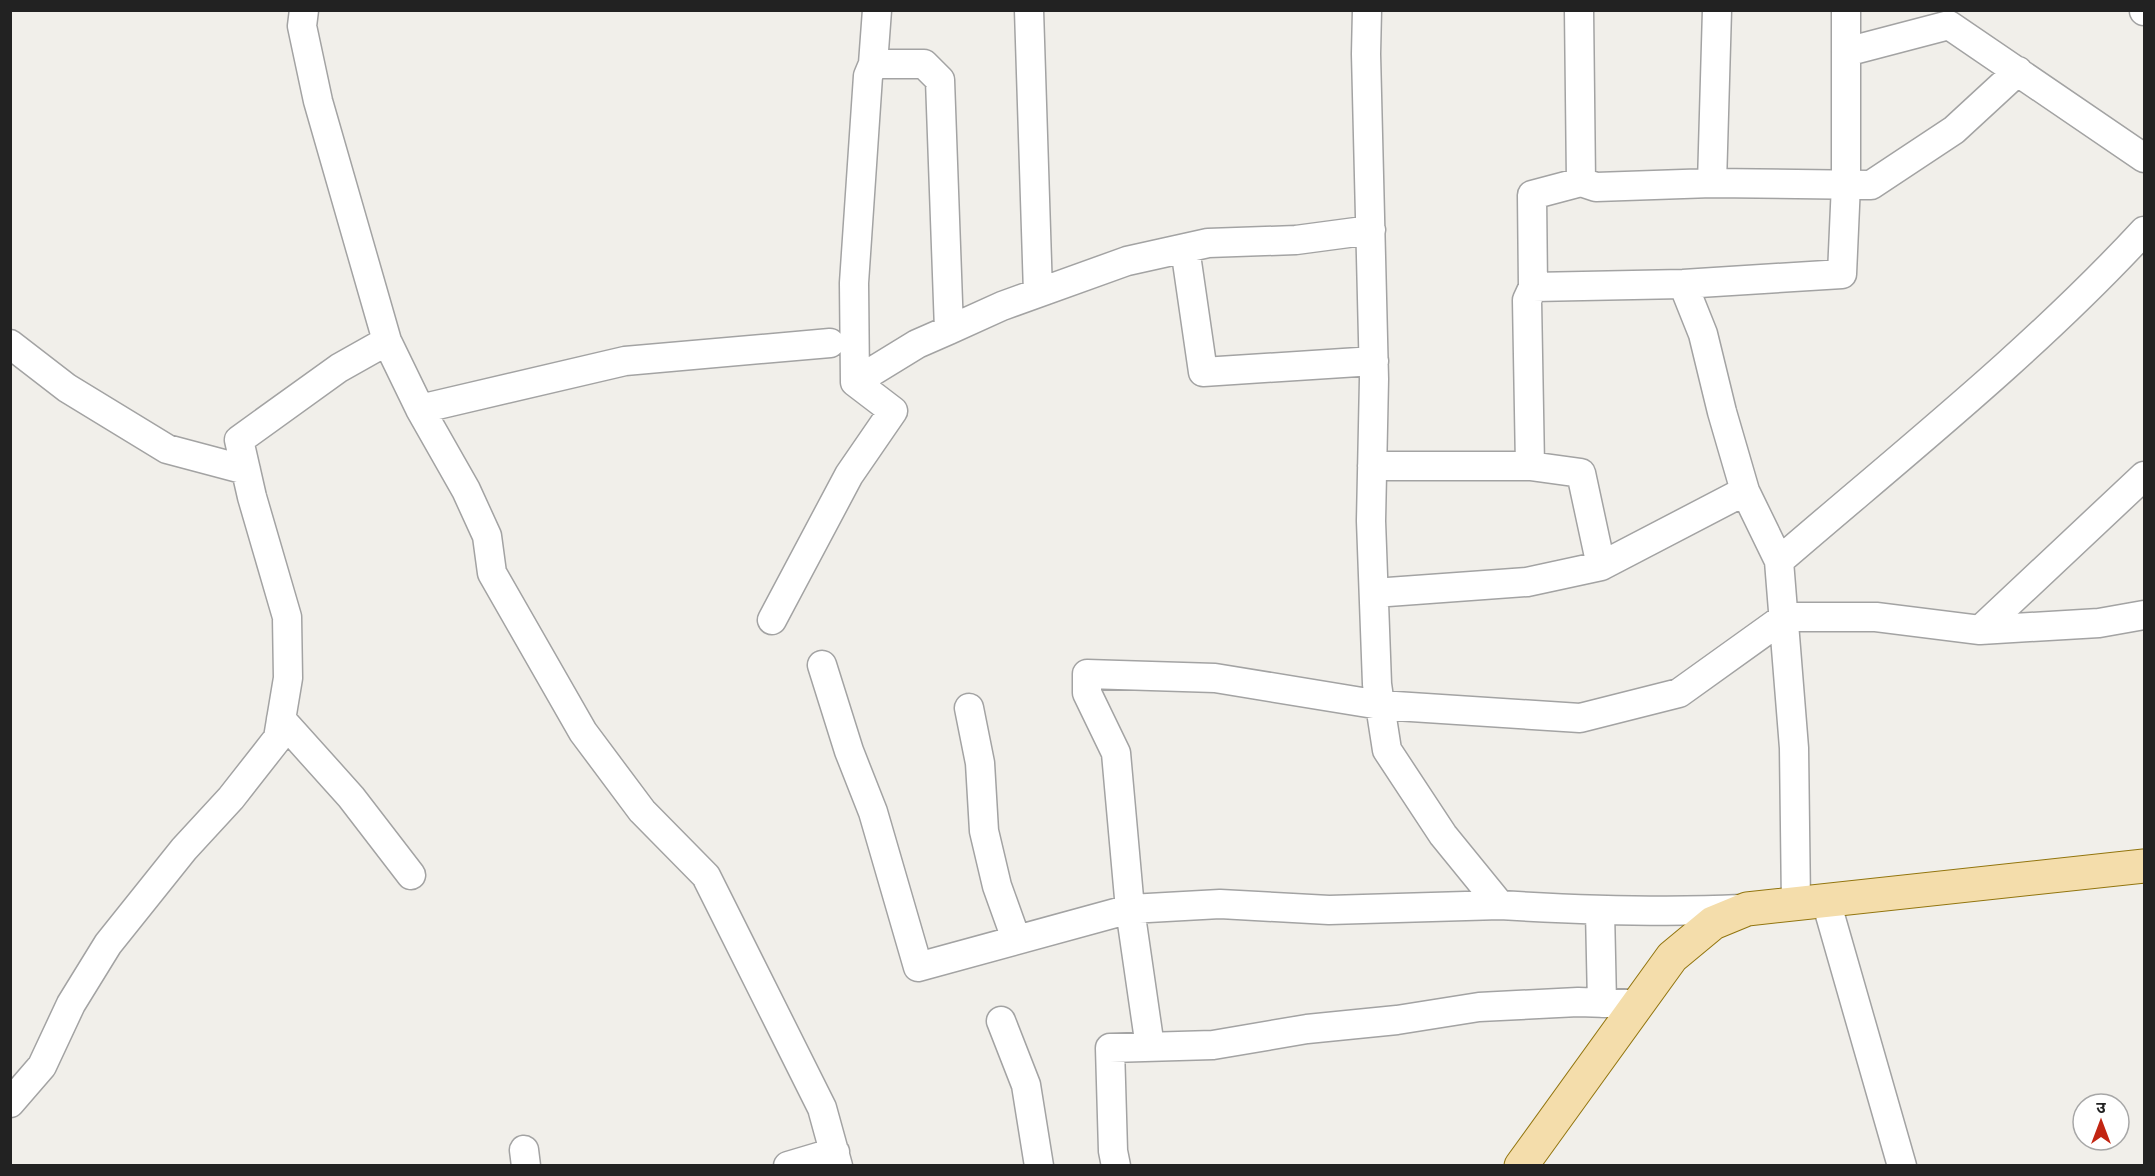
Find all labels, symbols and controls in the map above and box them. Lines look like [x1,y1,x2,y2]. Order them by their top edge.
north arrow [2071,1092,2131,1152]
text: उ [2096,1096,2106,1118]

